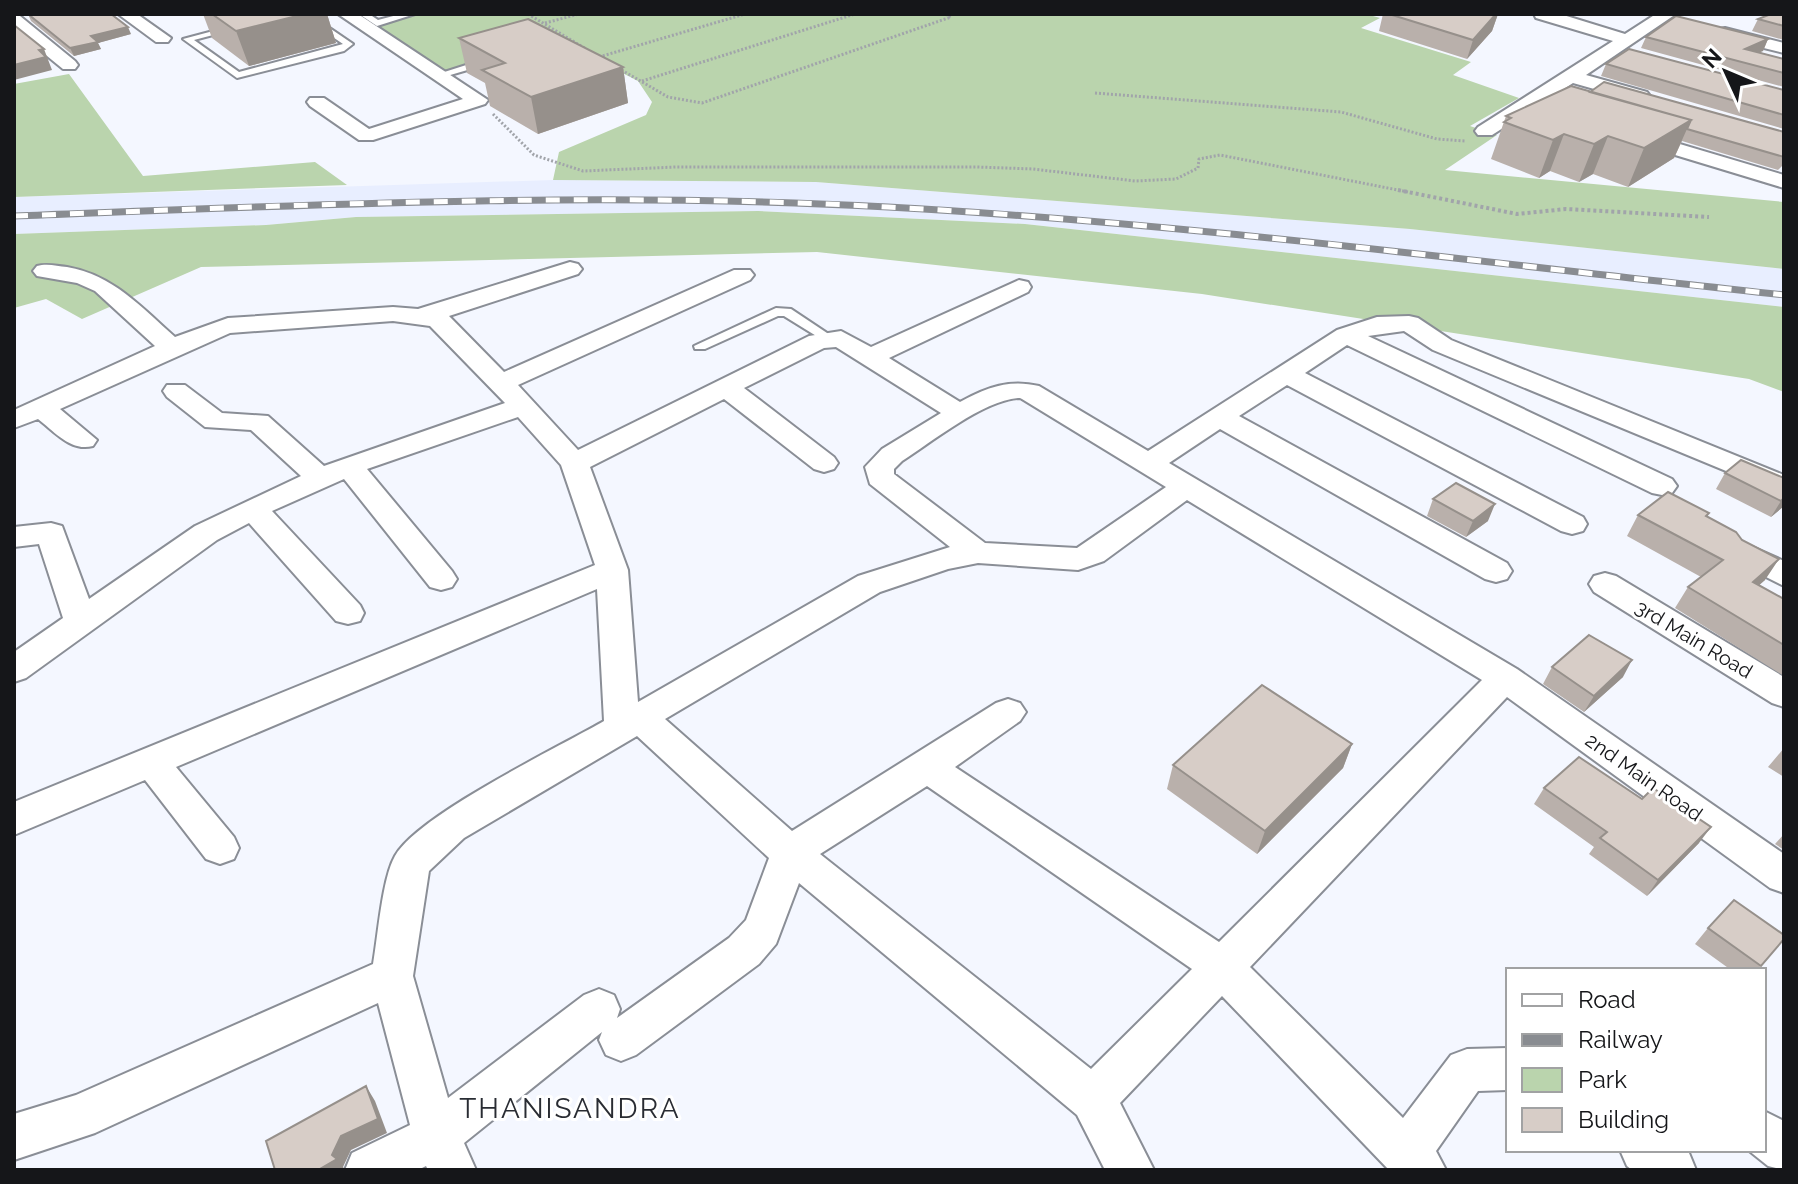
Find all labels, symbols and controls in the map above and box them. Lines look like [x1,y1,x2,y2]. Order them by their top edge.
north arrow [1686,32,1766,112]
text: N [1696,43,1727,73]
street label: 3rd Main Road [1631,595,1757,683]
street label: 2nd Main Road [1581,728,1707,826]
legend [1506,968,1766,1152]
text: Road [1578,985,1636,1014]
text: Railway [1578,1025,1663,1054]
text: Park [1578,1065,1627,1094]
district label: THANISANDRA [459,1092,681,1125]
text: Building [1578,1105,1669,1134]

